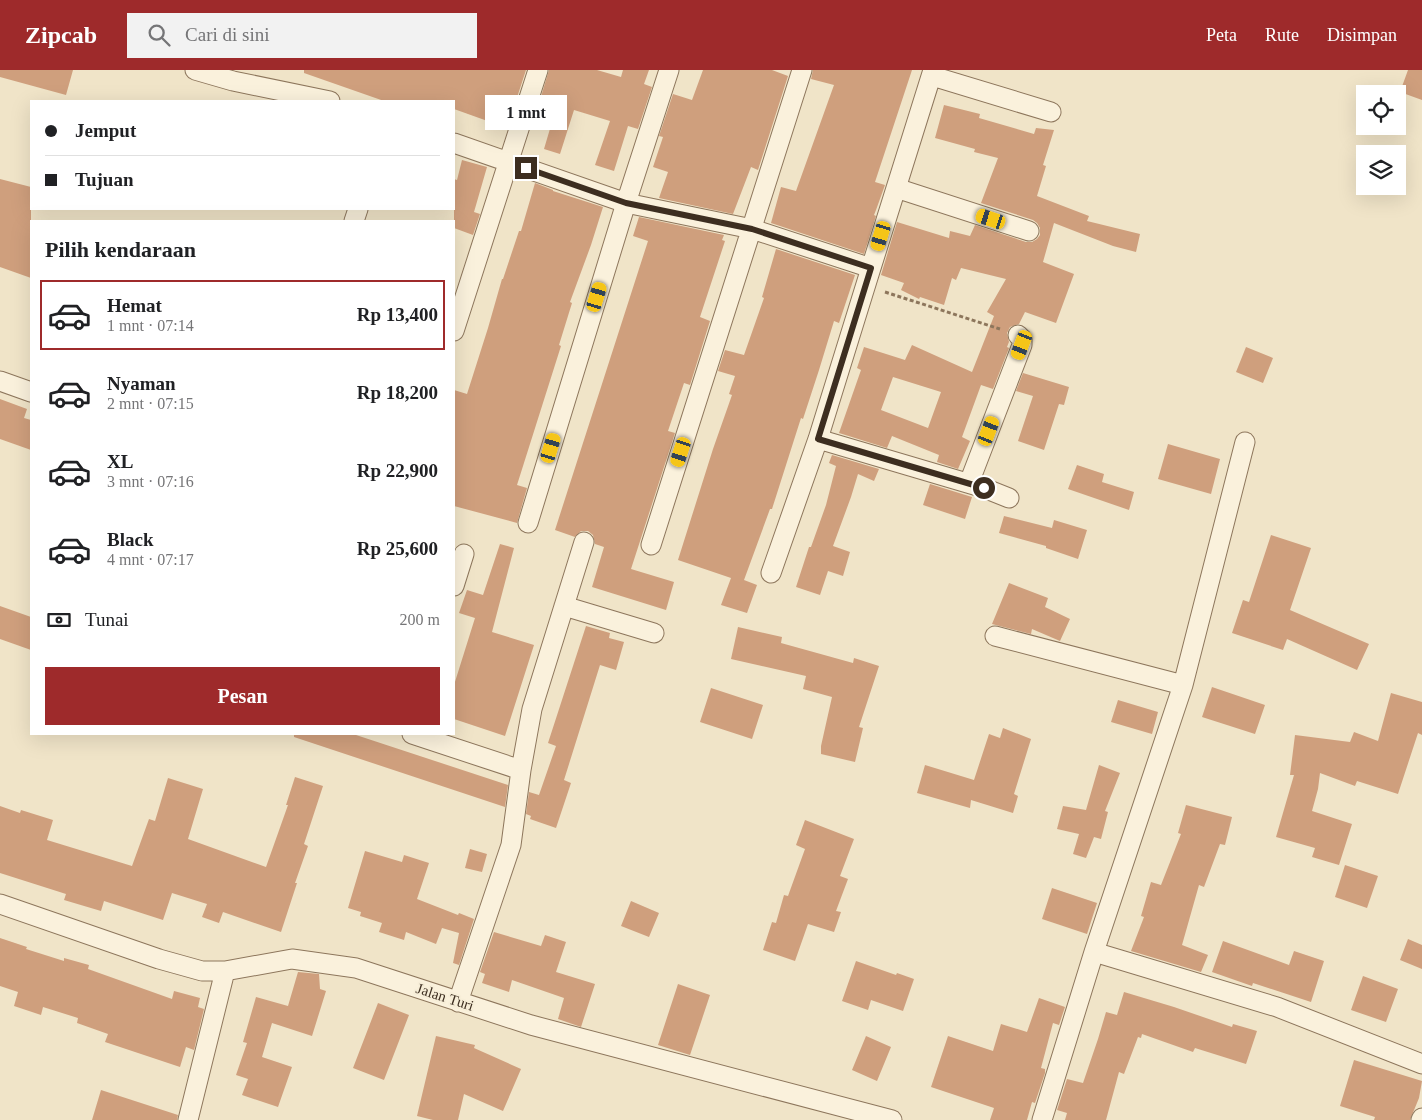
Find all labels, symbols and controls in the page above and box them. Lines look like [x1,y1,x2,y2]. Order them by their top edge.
search box [127,13,477,58]
icon: search [145,21,173,49]
text: Zipcab [25,22,97,48]
text: Cari di sini [185,24,269,45]
text: Peta [1206,25,1237,45]
text: Rute [1265,25,1299,45]
text: Disimpan [1327,25,1397,45]
map controls [1356,85,1406,195]
button: locate [1356,85,1406,135]
callout: 1 mnt [485,96,567,131]
text: 1 mnt [506,104,546,121]
text: Jemput [75,120,136,141]
button: layers [1356,145,1406,195]
route end [515,157,537,179]
text: Tujuan [75,169,133,190]
car [974,207,1007,231]
car [869,219,892,253]
text: Pilih kendaraan [45,237,196,262]
car [585,280,608,314]
icon: car [47,293,92,338]
text: Hemat [107,295,162,316]
text: Rp 13,400 [357,304,438,325]
text: 1 mnt · 07:14 [107,317,194,334]
car [1009,328,1034,362]
icon: car [47,371,92,416]
text: Nyaman [107,373,176,394]
text: Rp 18,200 [357,382,438,403]
text: 2 mnt · 07:15 [107,395,194,412]
car [976,414,1001,448]
car [539,431,562,465]
car [669,435,692,469]
icon: car [47,449,92,494]
text: XL [107,451,133,472]
text: Rp 22,900 [357,460,438,481]
text: 3 mnt · 07:16 [107,473,194,490]
route start [973,477,995,499]
icon: car [47,527,92,572]
text: Black [107,529,153,550]
text: Rp 25,600 [357,538,438,559]
text: 4 mnt · 07:17 [107,551,194,568]
icon: cash [45,606,73,634]
text: Tunai [85,609,129,630]
text: 200 m [400,611,440,628]
button: Pesan [45,667,440,725]
street label: Jalan Turi [414,980,476,1014]

